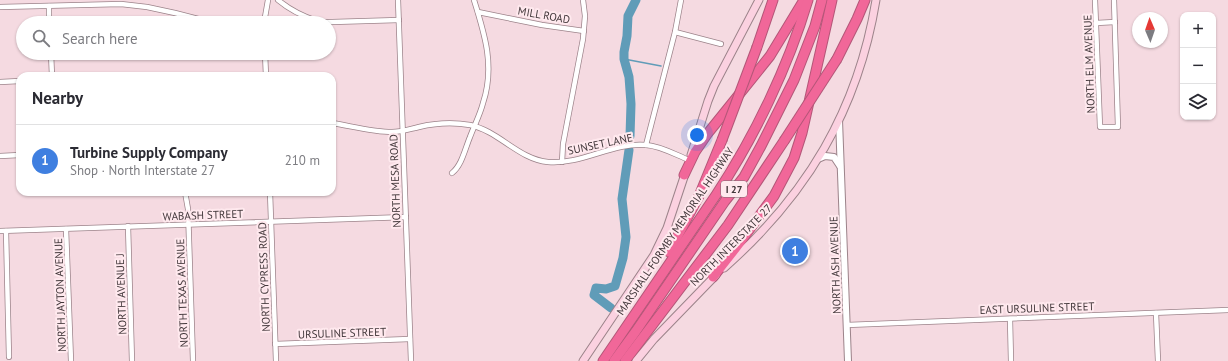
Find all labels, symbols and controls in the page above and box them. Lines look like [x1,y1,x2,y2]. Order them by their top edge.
street label: MILL ROAD [517,4,571,26]
north arrow [1132,12,1168,48]
map controls [1180,12,1216,120]
button: + [1180,12,1216,48]
street label: NORTH ELM AVENUE [1080,14,1098,114]
search box [16,16,336,60]
icon: search [30,27,52,49]
text: Search here [62,29,138,48]
button: − [1180,48,1216,84]
button: layers [1180,84,1216,120]
text: Nearby [32,87,83,109]
your location [687,125,707,145]
street label: SUNSET LANE [566,130,634,158]
street label: NORTH MESA ROAD [386,134,404,228]
text: Turbine Supply Company [70,143,228,162]
street label: MARSHALL FORMBY MEMORIAL HIGHWAY [613,144,737,318]
text: 1 [41,152,49,169]
text: 210 m [285,152,320,169]
text: Shop · North Interstate 27 [70,162,215,179]
road number: I 27 [721,181,747,197]
street label: NORTH INTERSTATE 27 [687,201,775,289]
street label: WABASH STREET [162,207,244,223]
street label: NORTH ASH AVENUE [826,216,844,314]
street label: NORTH CYPRESS ROAD [255,222,273,332]
pin: 1 [782,236,808,266]
street label: NORTH JAYTON AVENUE [51,238,69,352]
street label: NORTH TEXAS AVENUE [173,238,191,348]
street label: NORTH AVENUE J [113,253,129,335]
street label: EAST URSULINE STREET [979,299,1095,317]
street label: URSULINE STREET [298,324,386,342]

